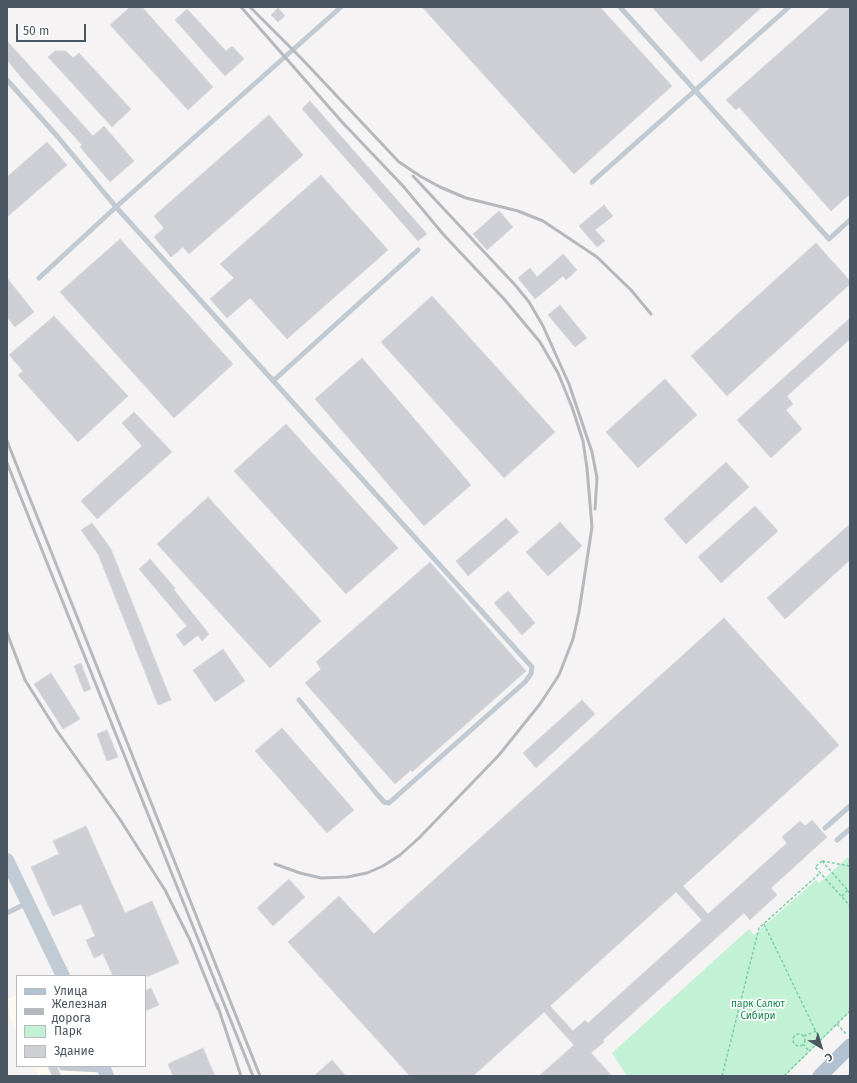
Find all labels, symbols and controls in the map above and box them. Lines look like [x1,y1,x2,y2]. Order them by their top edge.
scale bar [18,16,88,42]
text: 50 m [23,24,49,38]
legend [16,975,146,1067]
text: Улица [54,984,88,998]
text: Железная дорога [52,997,107,1025]
park label: парк Салют Сибири [731,998,785,1022]
text: Парк [54,1024,82,1038]
north arrow [801,1027,841,1067]
text: Здание [54,1044,94,1058]
text: С [822,1050,835,1064]

